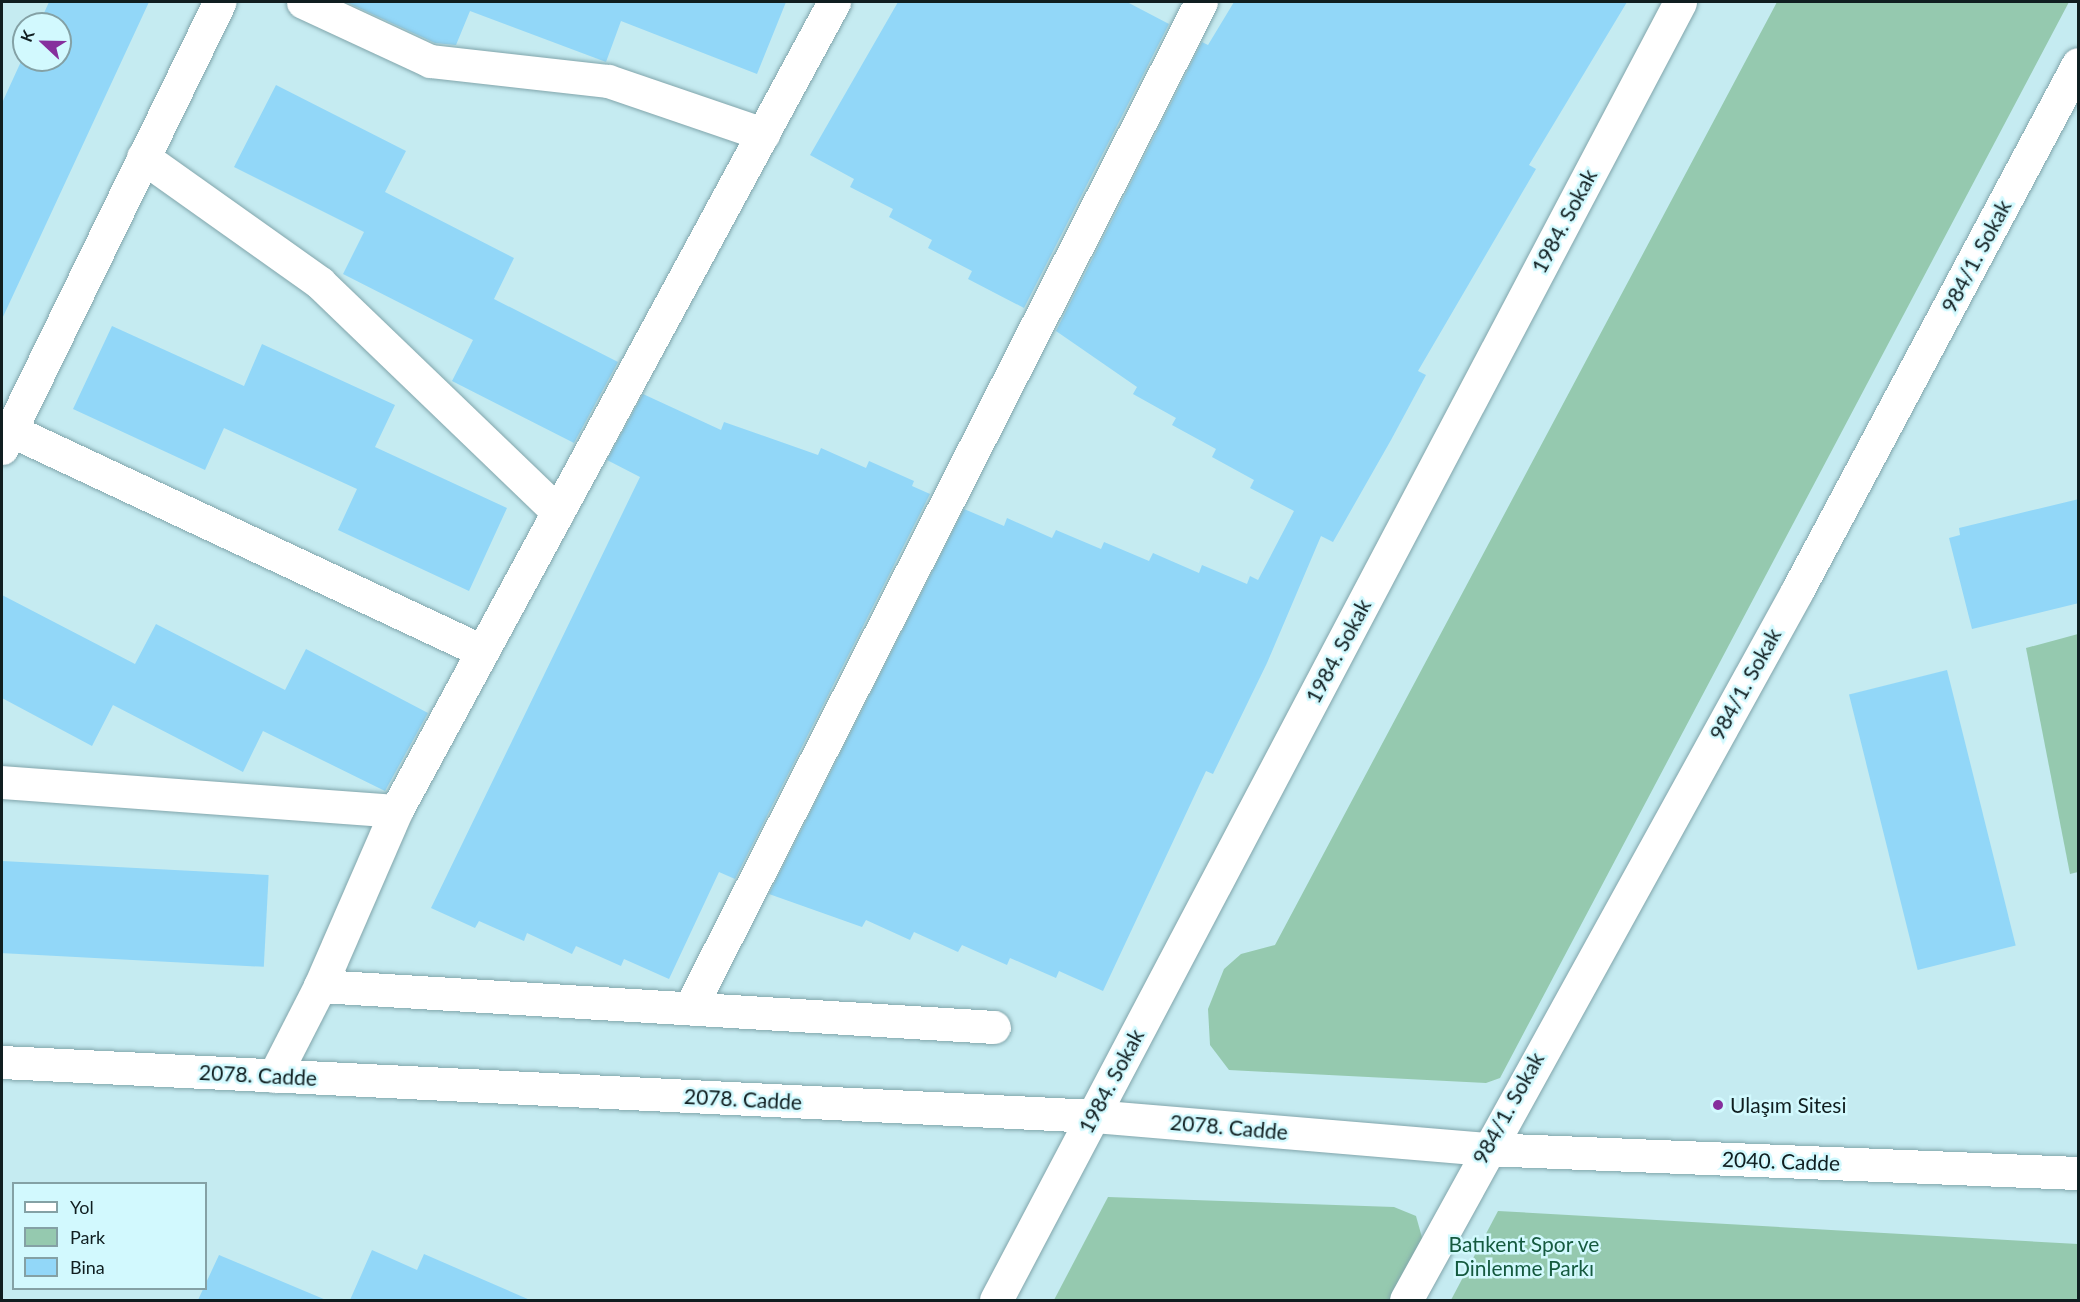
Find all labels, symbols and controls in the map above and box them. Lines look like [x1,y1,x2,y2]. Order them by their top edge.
north arrow [12,12,72,72]
text: K [16,27,38,44]
street label: 1984. Sokak [1526,165,1602,277]
street label: 984/1. Sokak [1936,196,2016,316]
street label: 1984. Sokak [1300,595,1376,707]
street label: 984/1. Sokak [1704,624,1786,744]
street label: 1984. Sokak [1073,1025,1149,1137]
street label: 984/1. Sokak [1467,1048,1549,1168]
street label: 2078. Cadde [198,1059,318,1091]
street label: 2078. Cadde [683,1083,803,1115]
place label: Ulaşım Sitesi [1730,1092,1846,1118]
marker: Ulaşım Sitesi [1711,1098,1725,1112]
street label: 2078. Cadde [1169,1109,1289,1145]
street label: 2040. Cadde [1722,1146,1840,1176]
legend [12,1182,207,1290]
text: Yol [70,1196,94,1218]
text: Park [70,1226,105,1248]
park label: Batıkent Spor ve Dinlenme Parkı [1448,1231,1600,1281]
text: Bina [70,1256,105,1278]

